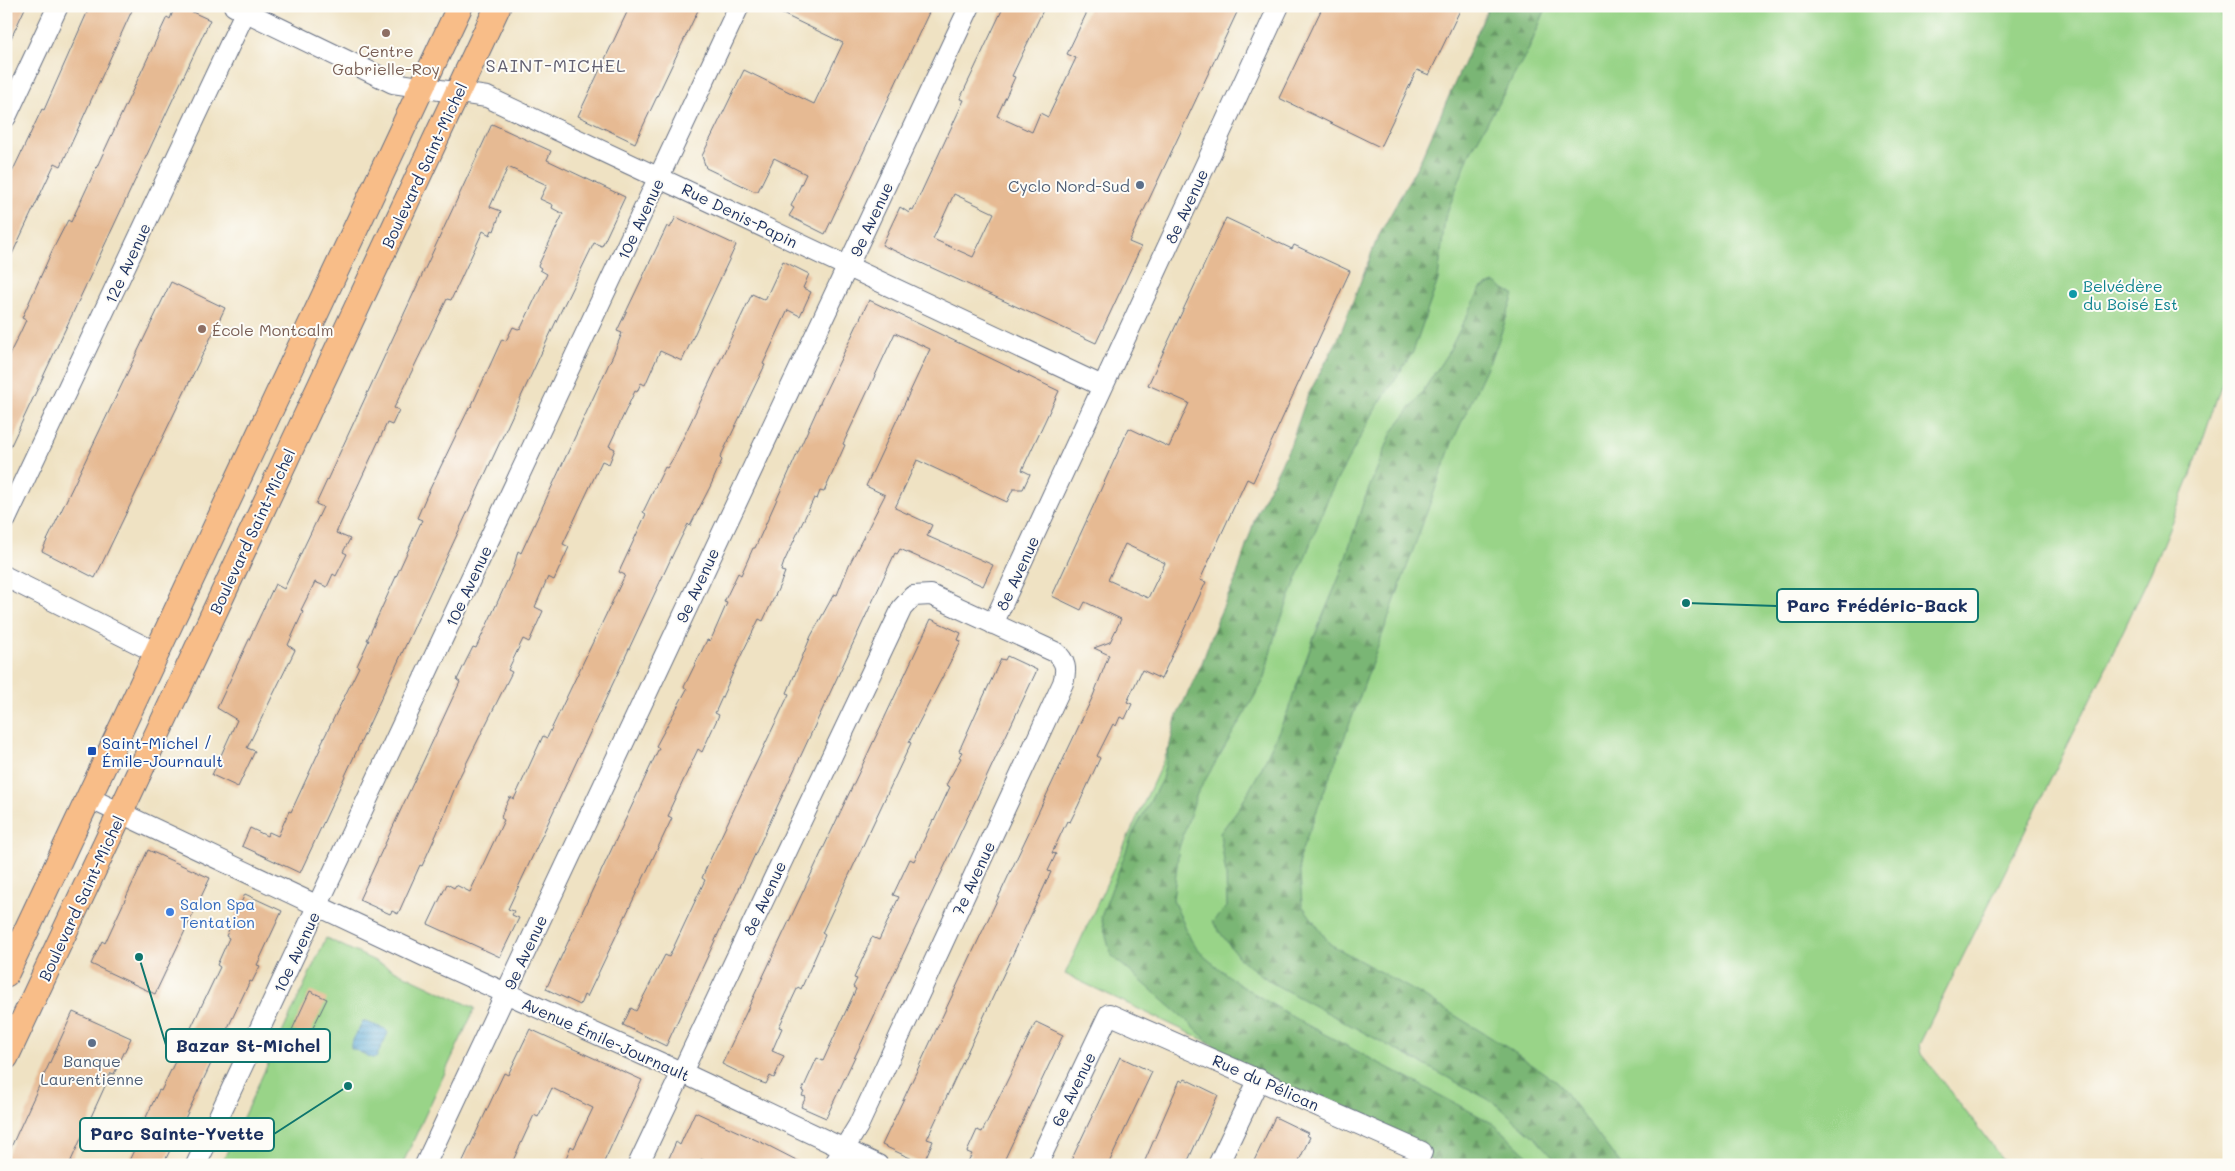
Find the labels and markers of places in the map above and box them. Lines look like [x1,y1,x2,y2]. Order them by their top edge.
marker: Centre Gabrielle-Roy [380,27,392,39]
place label: Centre Gabrielle-Roy [332,40,440,79]
place label: Cyclo Nord-Sud [1008,175,1130,196]
marker: Cyclo Nord-Sud [1134,179,1146,191]
place label: Belvédère du Boisé Est [2083,275,2178,314]
marker: Belvédère du Boisé Est [2067,288,2079,300]
place label: École Montcalm [212,319,333,340]
marker: École Montcalm [196,323,208,335]
callout: Parc Frédéric-Back [1777,589,1978,622]
place label: Saint-Michel / Émile-Journault [102,732,223,771]
marker: Saint-Michel / Émile-Journault [86,745,98,757]
place label: Salon Spa Tentation [180,893,255,932]
marker: Salon Spa Tentation [164,906,176,918]
callout: Bazar St-Michel [166,1029,330,1062]
marker: Banque Laurentienne [86,1037,98,1049]
place label: Banque Laurentienne [40,1050,144,1089]
callout: Parc Sainte-Yvette [80,1118,274,1151]

